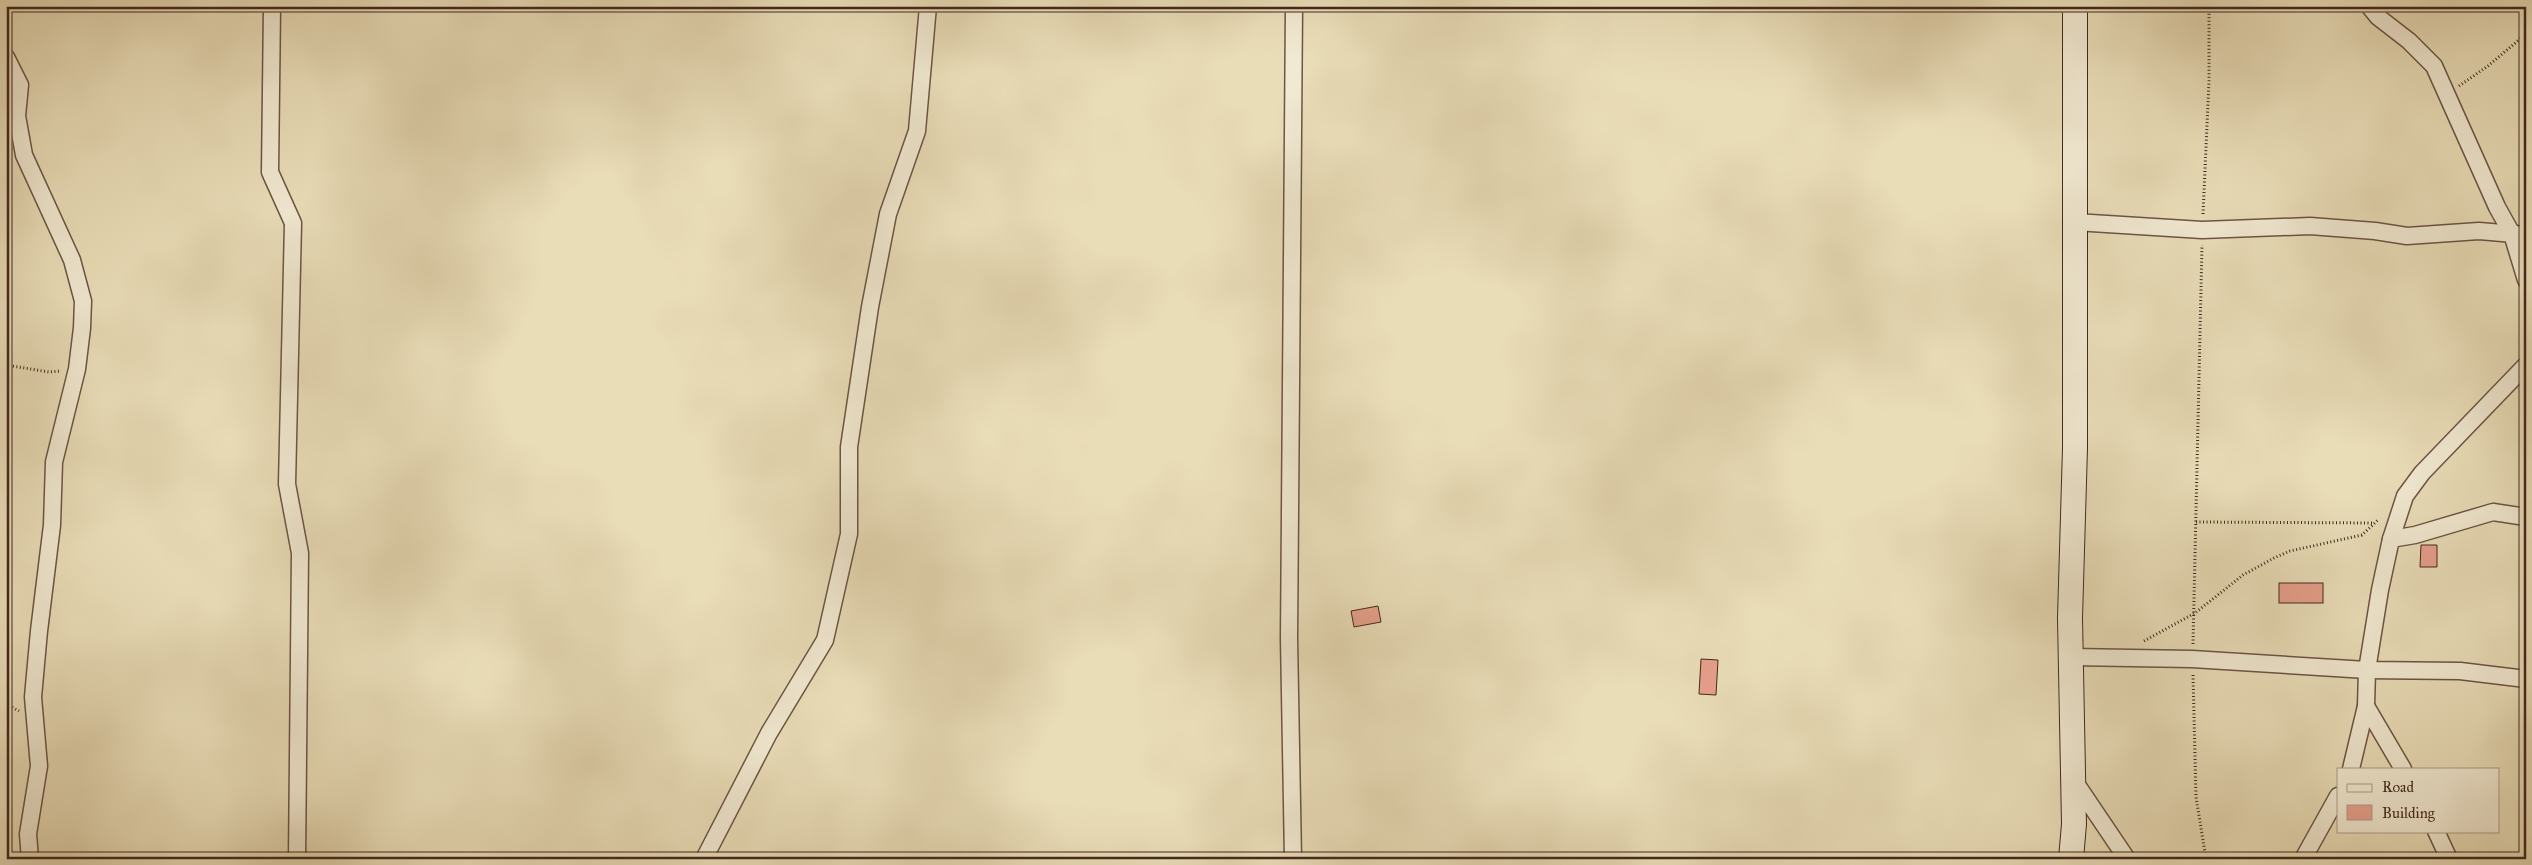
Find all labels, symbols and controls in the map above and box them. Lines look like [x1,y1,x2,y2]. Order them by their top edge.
legend [2337,768,2500,832]
text: Road [2382,778,2414,796]
text: Building [2382,804,2436,822]

